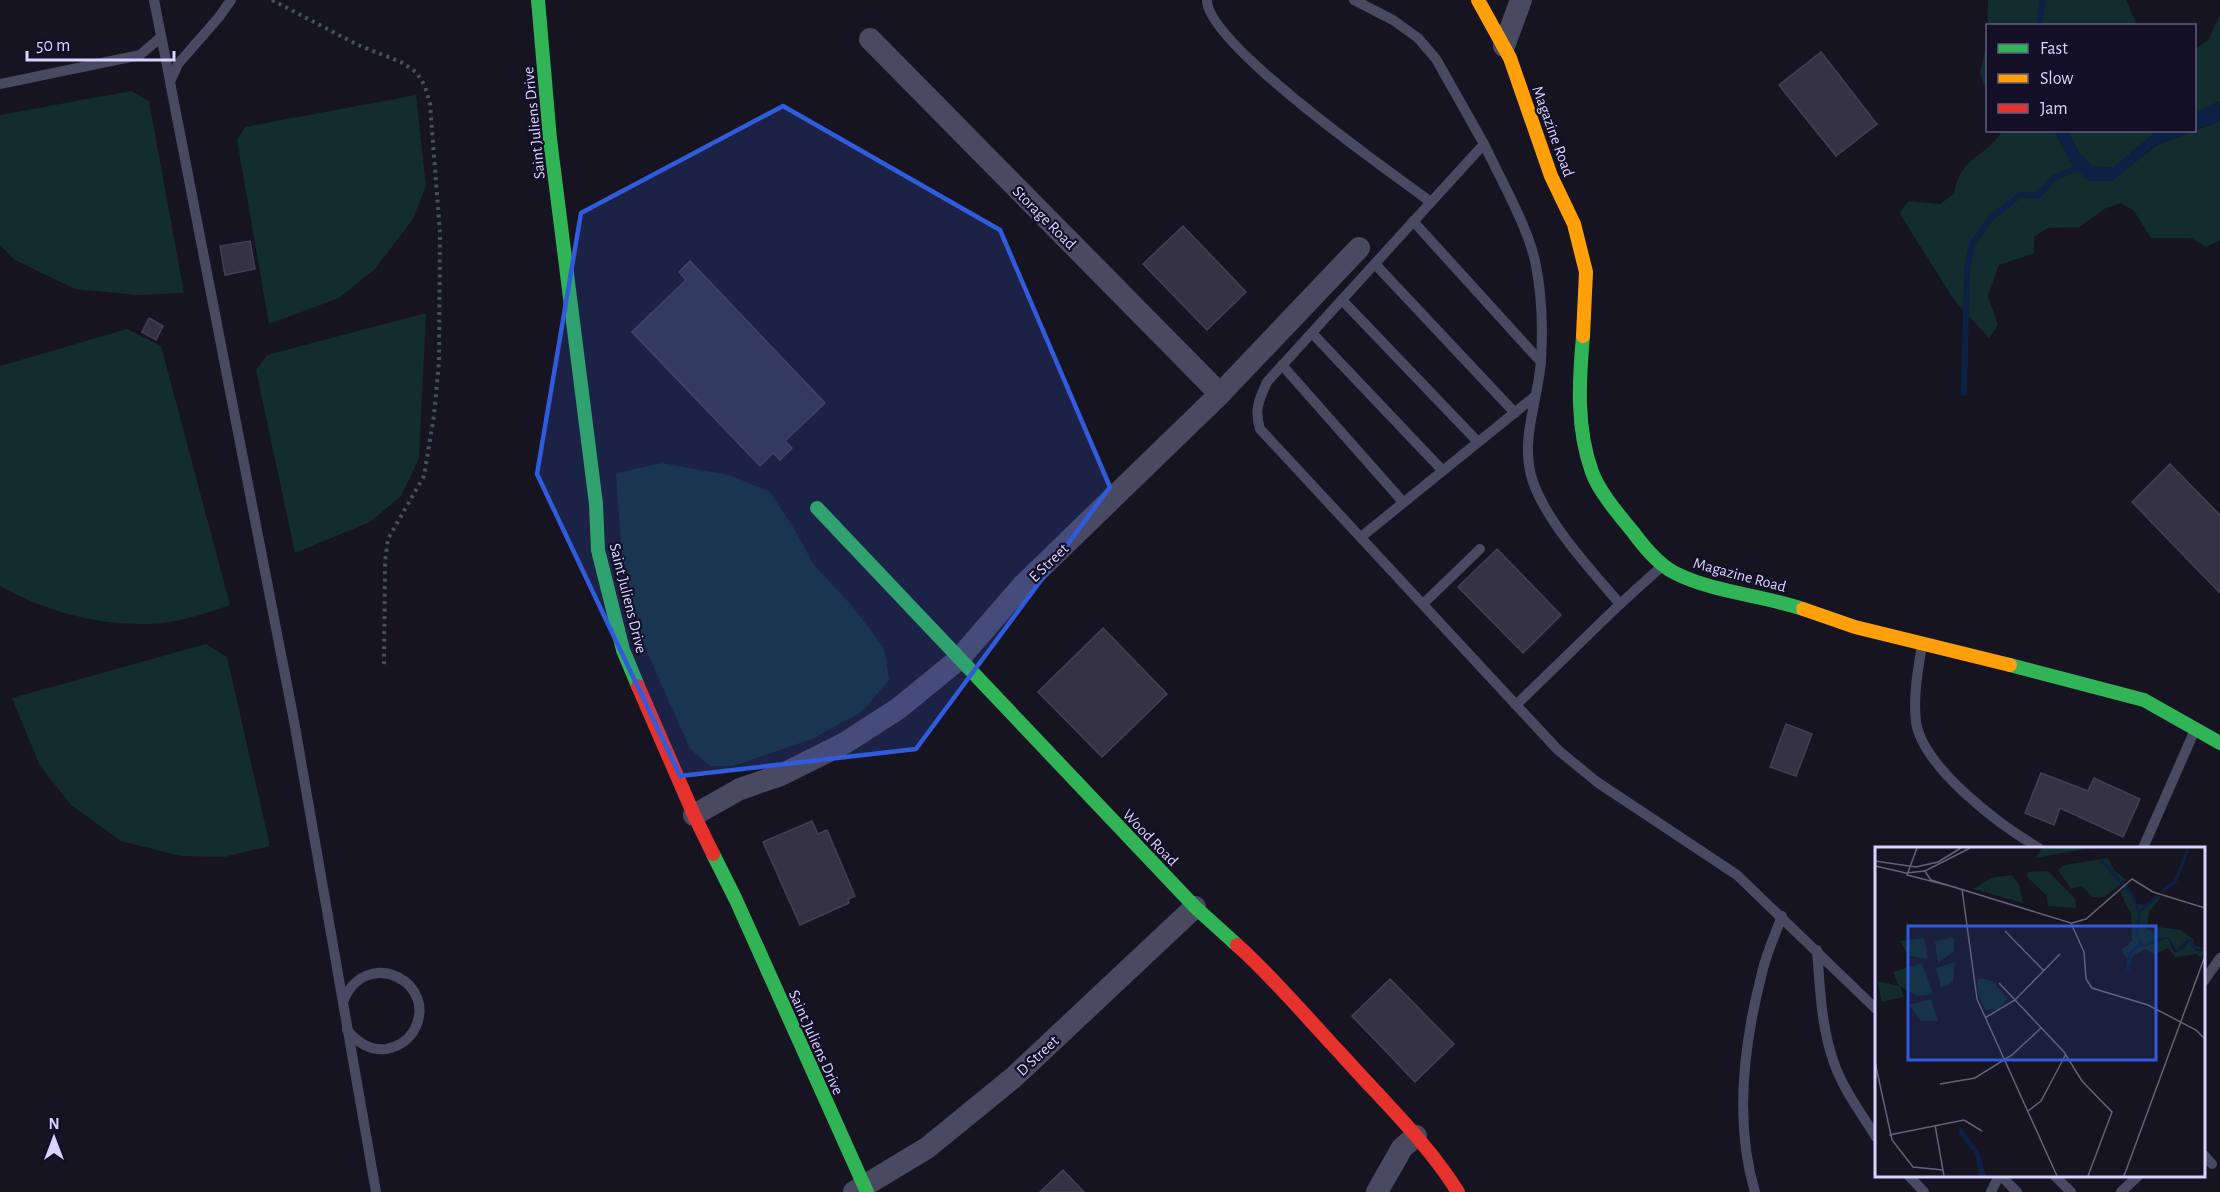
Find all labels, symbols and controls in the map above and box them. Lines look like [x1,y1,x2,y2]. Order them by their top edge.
scale bar [27,24,174,62]
legend [1986,24,2196,132]
text: 50 m [36,37,70,55]
text: Fast [2040,40,2068,58]
street label: Saint Juliens Drive [520,66,548,180]
text: Slow [2040,70,2073,88]
street label: Magazine Road [1529,84,1577,179]
text: Jam [2040,100,2068,118]
street label: Storage Road [1010,183,1079,252]
street label: E Street [1026,540,1072,585]
street label: Saint Juliens Drive [607,542,649,655]
street label: Magazine Road [1692,555,1788,595]
street label: Wood Road [1119,806,1181,869]
inset map [1875,847,2205,1177]
street label: Saint Juliens Drive [786,988,846,1097]
street label: D Street [1014,1033,1062,1079]
north arrow [24,1108,84,1168]
text: N [48,1116,60,1132]

